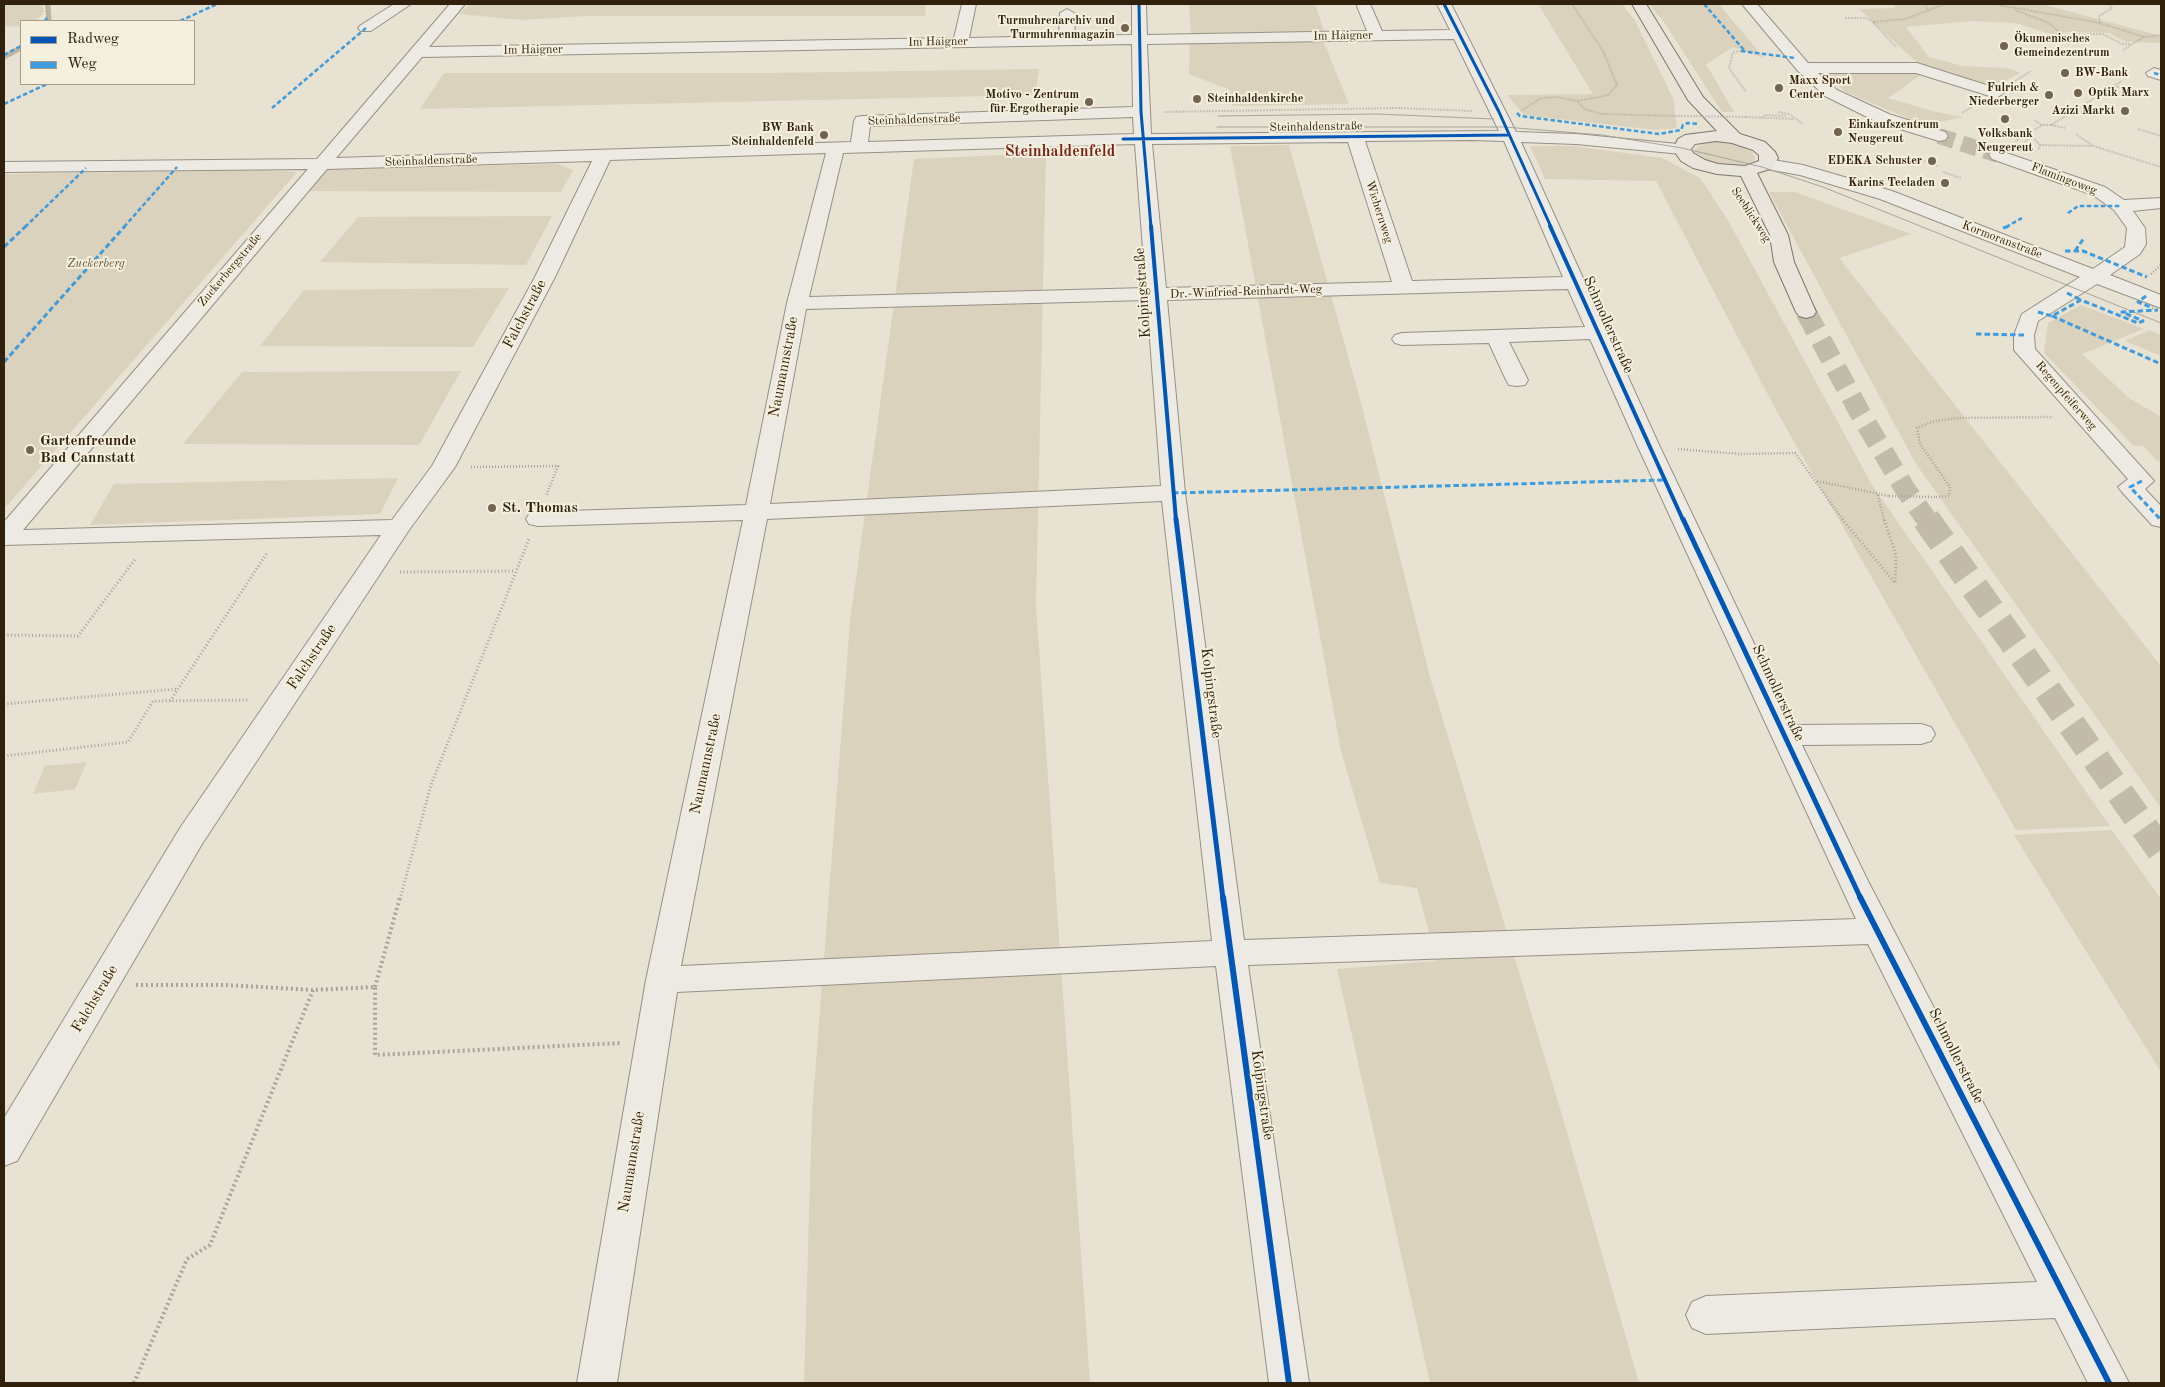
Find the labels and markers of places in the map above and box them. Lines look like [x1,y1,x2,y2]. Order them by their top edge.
place label: Turmuhrenarchiv und Turmuhrenmagazin [997,14,1115,42]
marker: Turmuhrenarchiv und Turmuhrenmagazin [1119,22,1131,34]
place label: Ökumenisches Gemeindezentrum [2014,32,2110,60]
marker: Ökumenisches Gemeindezentrum [1998,40,2010,52]
place label: BW-Bank [2075,66,2128,80]
marker: BW-Bank [2059,67,2071,79]
place label: Maxx Sport Center [1789,74,1851,102]
place label: Fulrich & Niederberger [1969,81,2039,109]
marker: Maxx Sport Center [1773,82,1785,94]
place label: Optik Marx [2088,86,2149,100]
marker: Optik Marx [2072,87,2084,99]
place label: Motivo - Zentrum für Ergotherapie [986,88,1079,116]
marker: Fulrich & Niederberger [2043,89,2055,101]
place label: Steinhaldenkirche [1207,92,1303,106]
marker: Steinhaldenkirche [1191,93,1203,105]
marker: Motivo - Zentrum für Ergotherapie [1083,96,1095,108]
place label: Azizi Markt [2051,104,2115,118]
marker: Azizi Markt [2119,105,2131,117]
marker: Volksbank Neugereut [1999,113,2011,125]
place label: Einkaufszentrum Neugereut [1848,118,1939,146]
place label: BW Bank Steinhaldenfeld [731,121,814,149]
marker: Einkaufszentrum Neugereut [1832,126,1844,138]
place label: Volksbank Neugereut [1977,127,2033,155]
marker: BW Bank Steinhaldenfeld [818,129,830,141]
place label: EDEKA Schuster [1828,154,1922,168]
marker: EDEKA Schuster [1926,155,1938,167]
place label: Karins Teeladen [1848,176,1935,190]
marker: Karins Teeladen [1939,177,1951,189]
place label: Gartenfreunde Bad Cannstatt [40,432,136,467]
marker: Gartenfreunde Bad Cannstatt [24,444,36,456]
place label: St. Thomas [502,499,578,517]
marker: St. Thomas [486,502,498,514]

